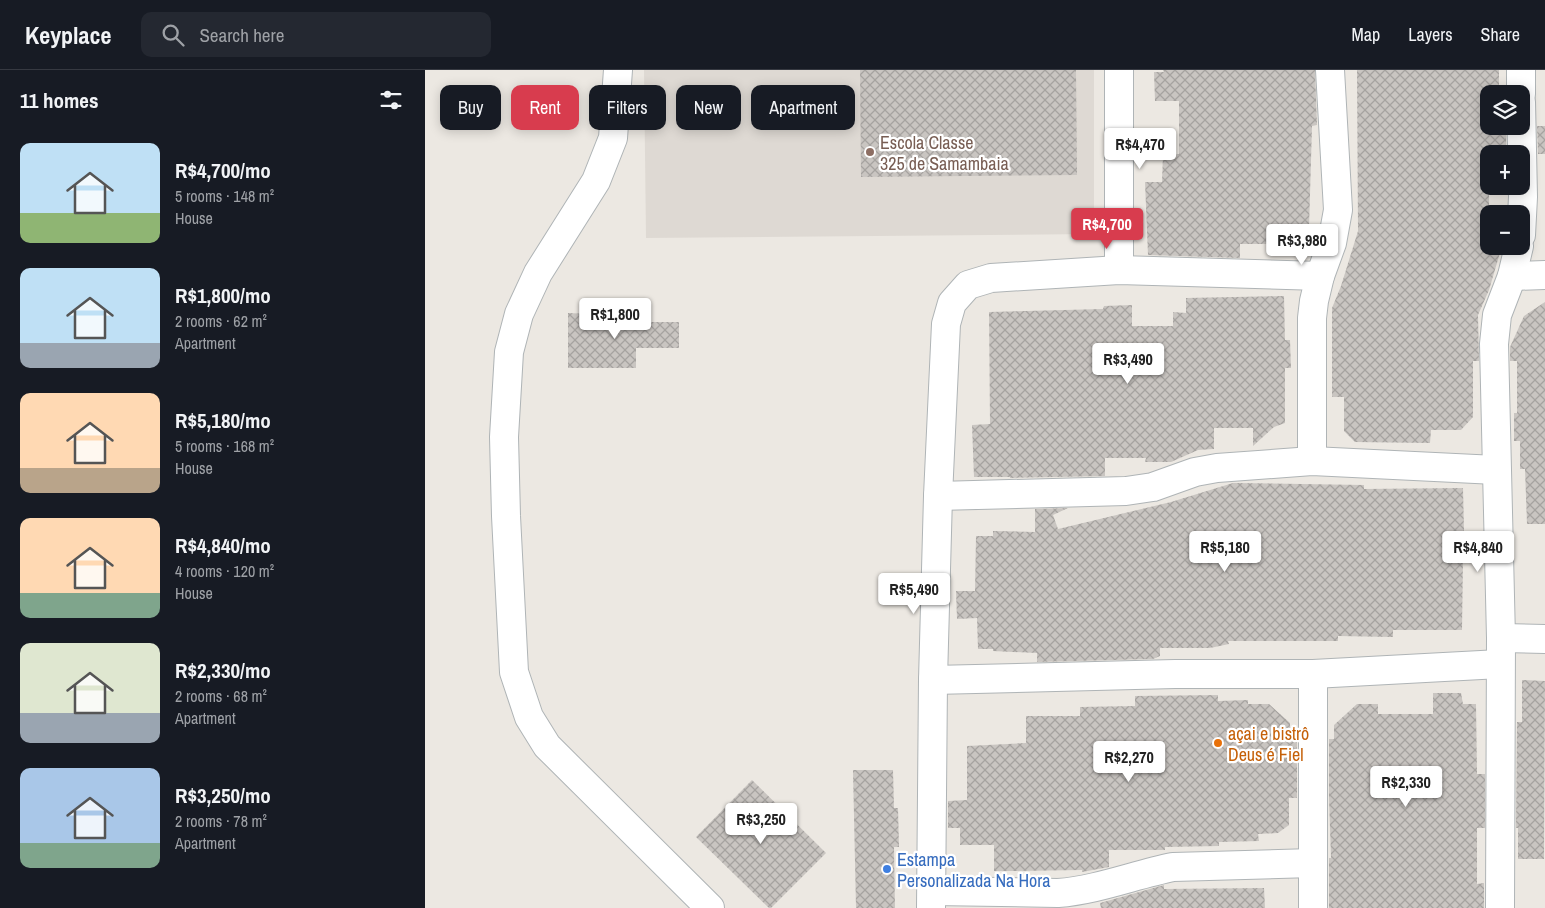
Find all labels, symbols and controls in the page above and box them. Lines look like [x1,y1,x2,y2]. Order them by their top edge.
search box [141,12,491,57]
text: Keyplace [25,19,111,51]
icon: search [159,21,187,49]
text: Search here [199,22,284,48]
text: Map [1352,22,1380,47]
text: Layers [1408,22,1453,47]
text: Share [1481,22,1520,47]
chip: Buy [440,85,501,130]
chip: Rent [511,85,579,130]
chip: Filters [589,85,666,130]
chip: New [676,85,741,130]
chip: Apartment [751,85,855,130]
map controls [1480,85,1530,255]
button: layers [1480,85,1530,135]
text: 11 homes [20,86,99,115]
icon: filters [377,86,405,114]
pin: R$4,470 [1094,128,1186,170]
place label: Escola Classe 325 de Samambaia [880,130,1009,176]
text: R$4,470 [1115,133,1165,155]
button: + [1480,145,1530,195]
marker: Escola Classe 325 de Samambaia [864,146,876,158]
text: R$4,700/mo [175,156,271,185]
icon: home [60,163,120,223]
text: 5 rooms · 148 m² [175,185,274,207]
button: − [1480,205,1530,255]
text: House [175,207,213,229]
pin: R$4,700 [1061,208,1153,250]
text: R$4,700 [1082,213,1132,235]
pin: R$3,980 [1256,224,1348,266]
text: R$3,980 [1277,229,1327,251]
text: R$1,800/mo [175,281,271,310]
icon: home [60,288,120,348]
pin: R$1,800 [569,298,661,340]
text: R$1,800 [590,303,640,325]
text: 2 rooms · 62 m² [175,310,267,332]
text: Apartment [175,332,236,354]
pin: R$3,490 [1082,342,1174,385]
text: R$3,490 [1103,348,1153,370]
text: R$5,180/mo [175,406,271,435]
icon: home [60,413,120,473]
text: 5 rooms · 168 m² [175,435,274,457]
text: House [175,457,213,479]
pin: R$5,180 [1179,530,1271,573]
pin: R$4,840 [1432,530,1524,573]
text: R$4,840/mo [175,531,271,560]
text: R$5,180 [1200,536,1250,558]
text: R$4,840 [1453,536,1503,558]
icon: home [60,538,120,598]
text: 4 rooms · 120 m² [175,560,274,582]
pin: R$5,490 [868,572,960,615]
text: R$5,490 [889,578,939,600]
text: House [175,582,213,604]
text: R$2,330/mo [175,656,271,685]
icon: home [60,663,120,723]
text: 2 rooms · 68 m² [175,685,267,707]
text: Apartment [175,707,236,729]
place label: açai e bistrô Deus é Fiel [1228,721,1309,767]
marker: açai e bistrô Deus é Fiel [1212,737,1224,749]
pin: R$2,270 [1083,740,1175,783]
text: R$2,270 [1104,746,1154,768]
pin: R$2,330 [1360,766,1452,808]
text: R$2,330 [1381,771,1431,793]
text: R$3,250/mo [175,781,271,810]
icon: home [60,788,120,848]
pin: R$3,250 [715,802,807,845]
text: R$3,250 [736,808,786,830]
text: 2 rooms · 78 m² [175,810,267,832]
text: Apartment [175,832,236,854]
place label: Estampa Personalizada Na Hora [897,847,1050,893]
marker: Estampa Personalizada Na Hora [881,863,893,875]

